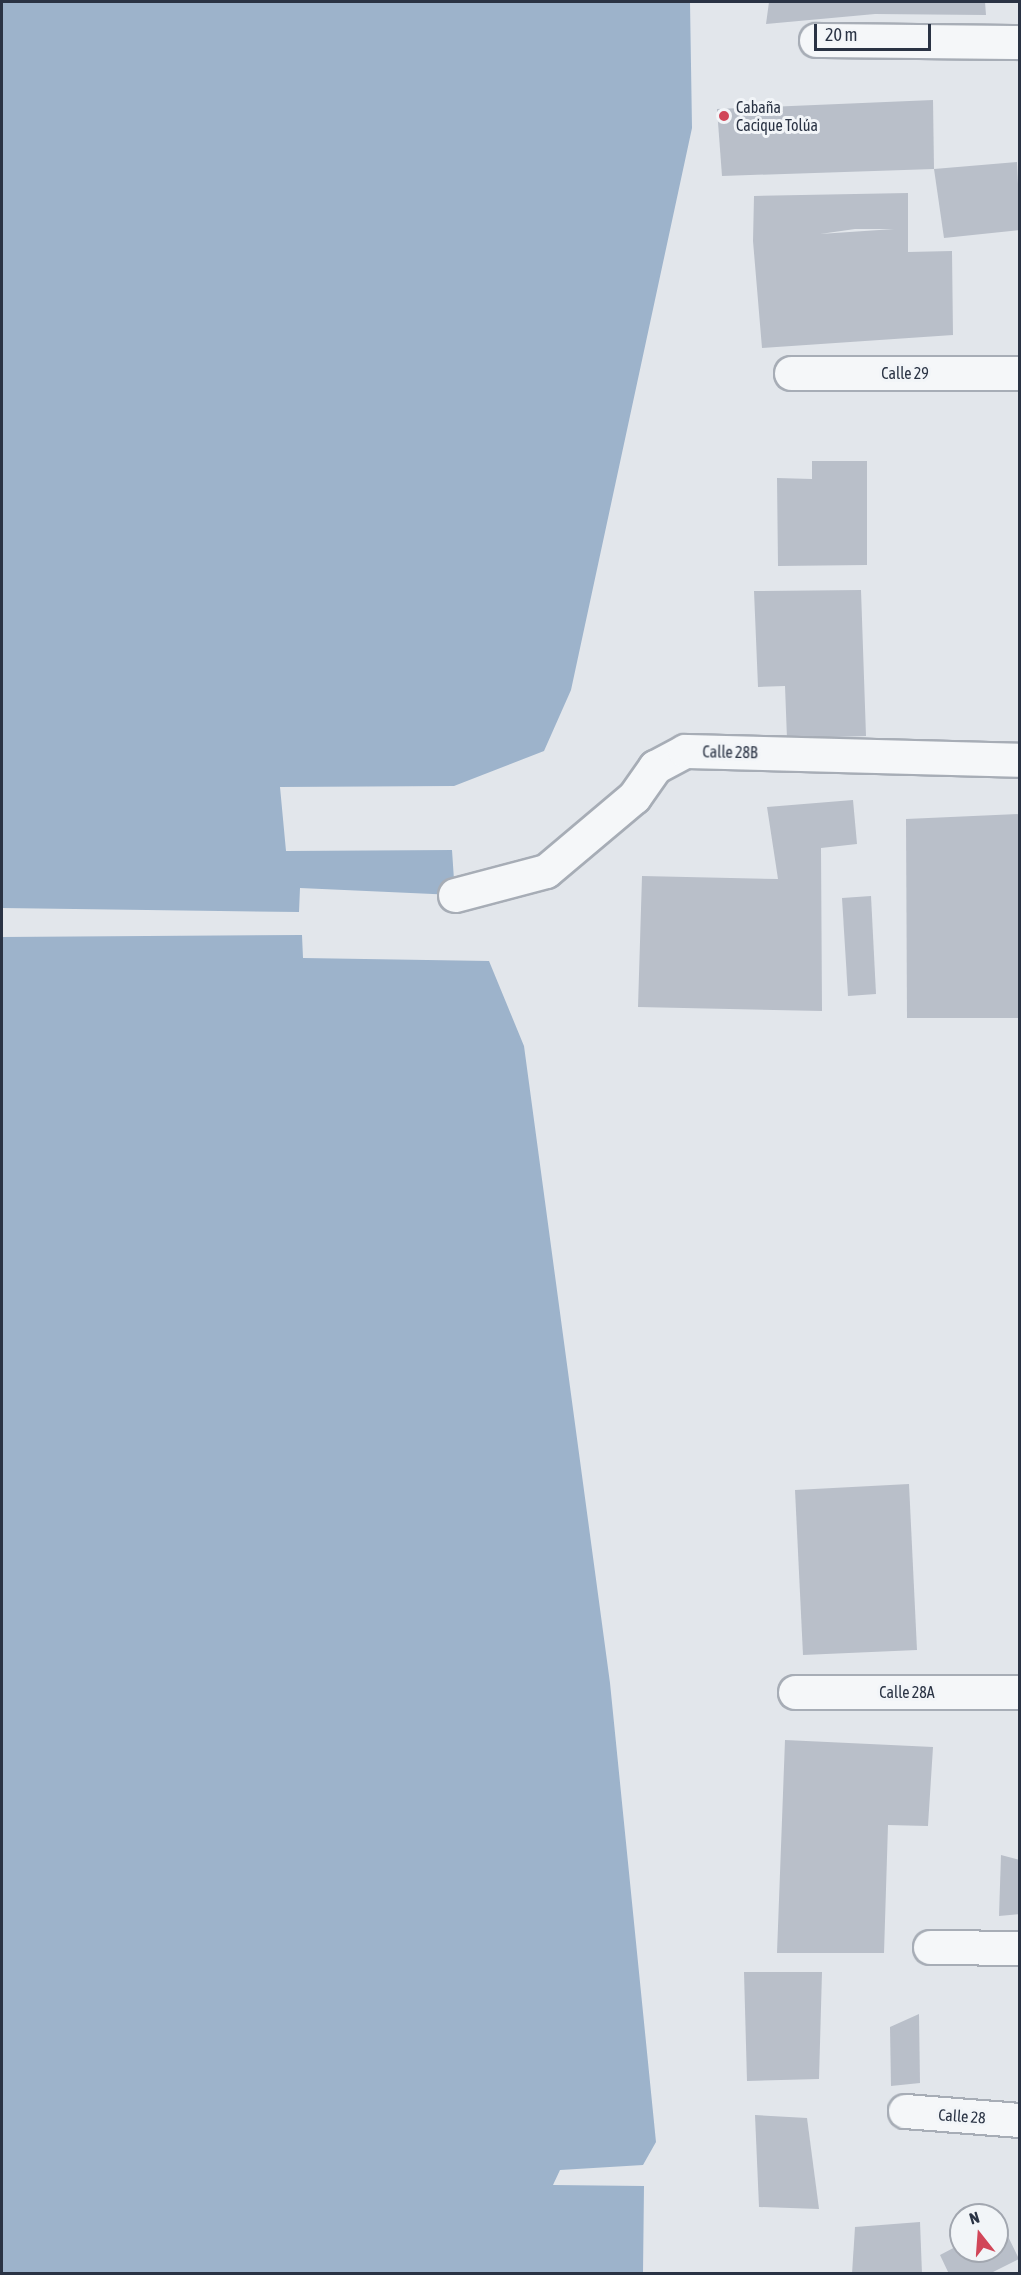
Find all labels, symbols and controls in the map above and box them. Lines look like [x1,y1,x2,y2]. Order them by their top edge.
scale bar [817,12,934,50]
text: 20 m [825,24,857,45]
place label: Cabaña Cacique Tolúa [736,97,818,135]
marker: Cabaña Cacique Tolúa [717,109,731,123]
street label: Calle 29 [881,363,929,383]
street label: Calle 28B [702,742,758,762]
street label: Calle 28A [879,1682,935,1702]
street label: Calle 28 [938,2105,986,2127]
north arrow [949,2203,1009,2263]
text: N [967,2208,981,2228]

